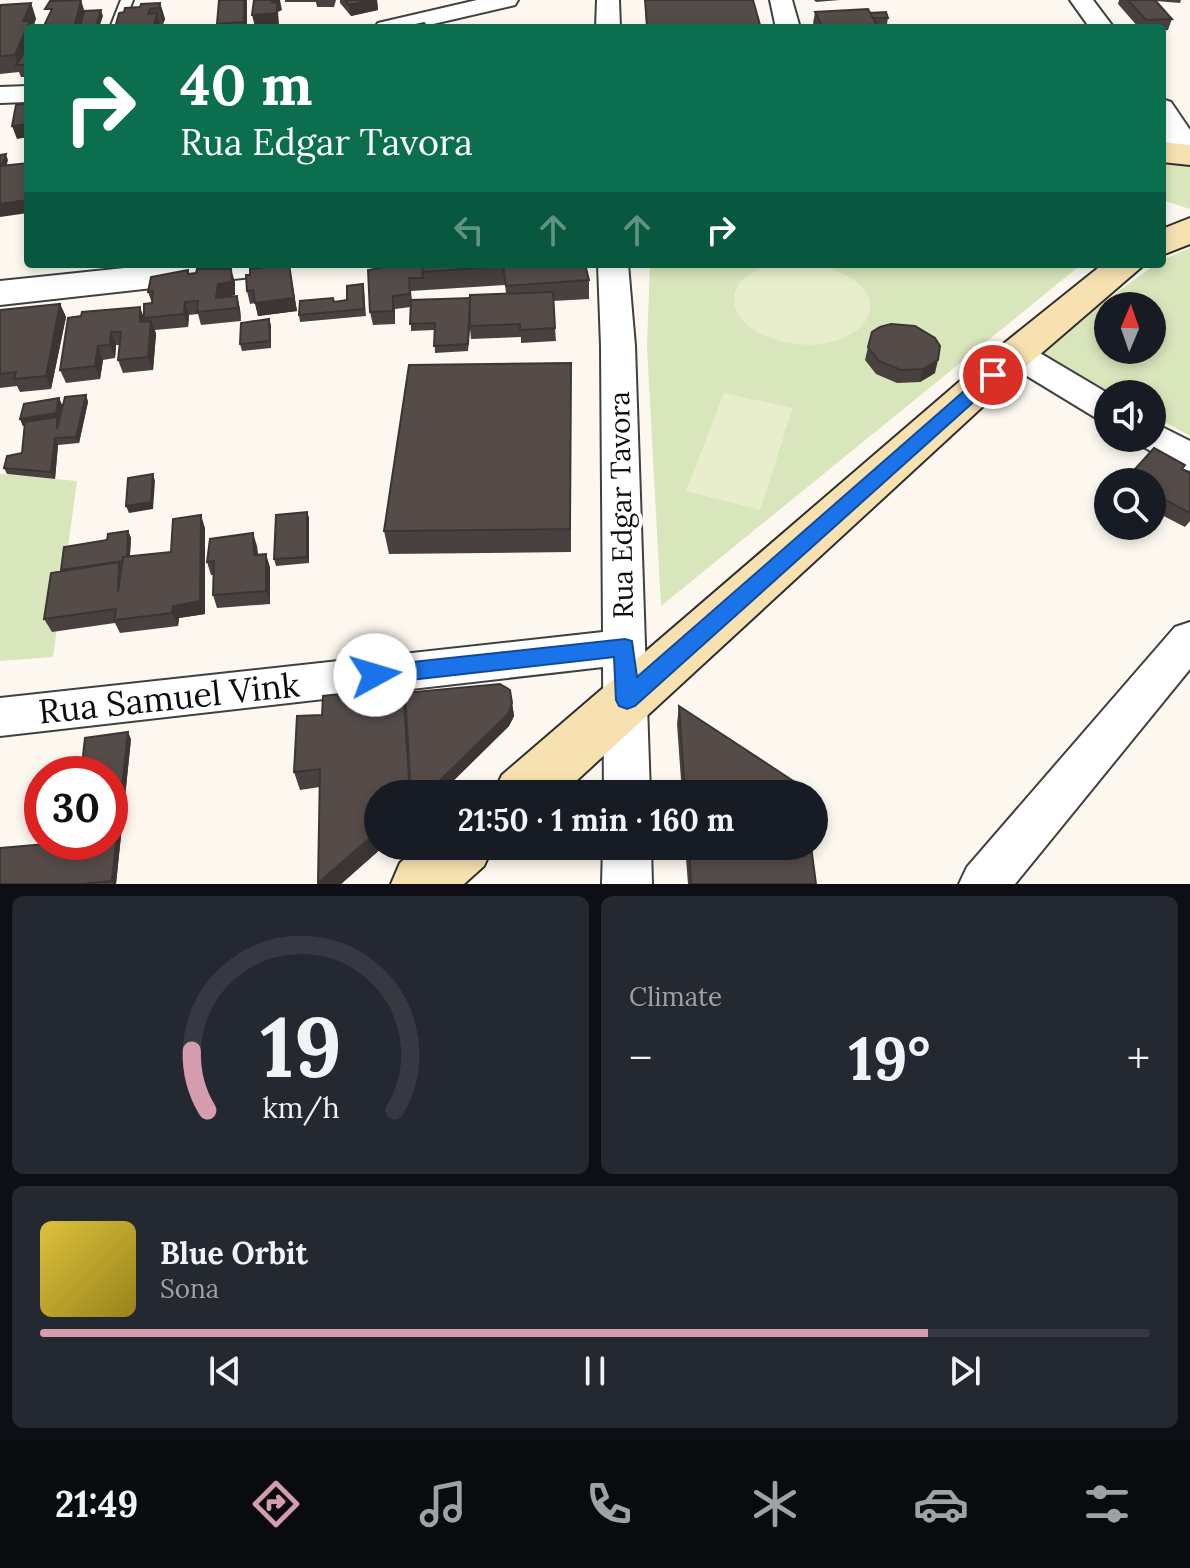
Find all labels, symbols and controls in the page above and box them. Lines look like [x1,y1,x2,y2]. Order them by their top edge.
text: 40 m [180,49,313,120]
icon: right [48,56,152,160]
text: Rua Edgar Tavora [180,119,473,165]
icon: left [447,208,491,252]
icon: ahead [531,208,575,252]
icon: ahead [615,208,659,252]
icon: right [699,208,743,252]
north arrow [1094,292,1166,364]
map controls [1094,292,1166,540]
pin [959,341,1027,409]
icon: arrive [971,353,1015,397]
button: sound [1094,380,1166,452]
street label: Rua Edgar Tavora [601,391,641,619]
button: search [1094,468,1166,540]
position arrow [333,633,417,717]
street label: Rua Samuel Vink [36,662,302,733]
speed limit sign: 30 [24,756,128,860]
text: 21:50 · 1 min · 160 m [458,801,734,839]
text: Climate [629,980,722,1013]
text: 19 [260,993,341,1100]
text: 19° [849,1020,930,1096]
text: − [629,1030,652,1086]
text: + [1127,1030,1150,1086]
text: km/h [262,1089,339,1126]
text: Blue Orbit [160,1234,308,1272]
text: Sona [160,1272,219,1305]
icon: previous [203,1349,247,1393]
icon: pause [573,1349,617,1393]
icon: next [943,1349,987,1393]
icon: directions [248,1476,304,1532]
icon: music [415,1476,471,1532]
icon: phone [581,1476,637,1532]
icon: climate [747,1476,803,1532]
icon: car [913,1476,969,1532]
icon: filters [1079,1476,1135,1532]
text: 21:49 [55,1481,138,1527]

